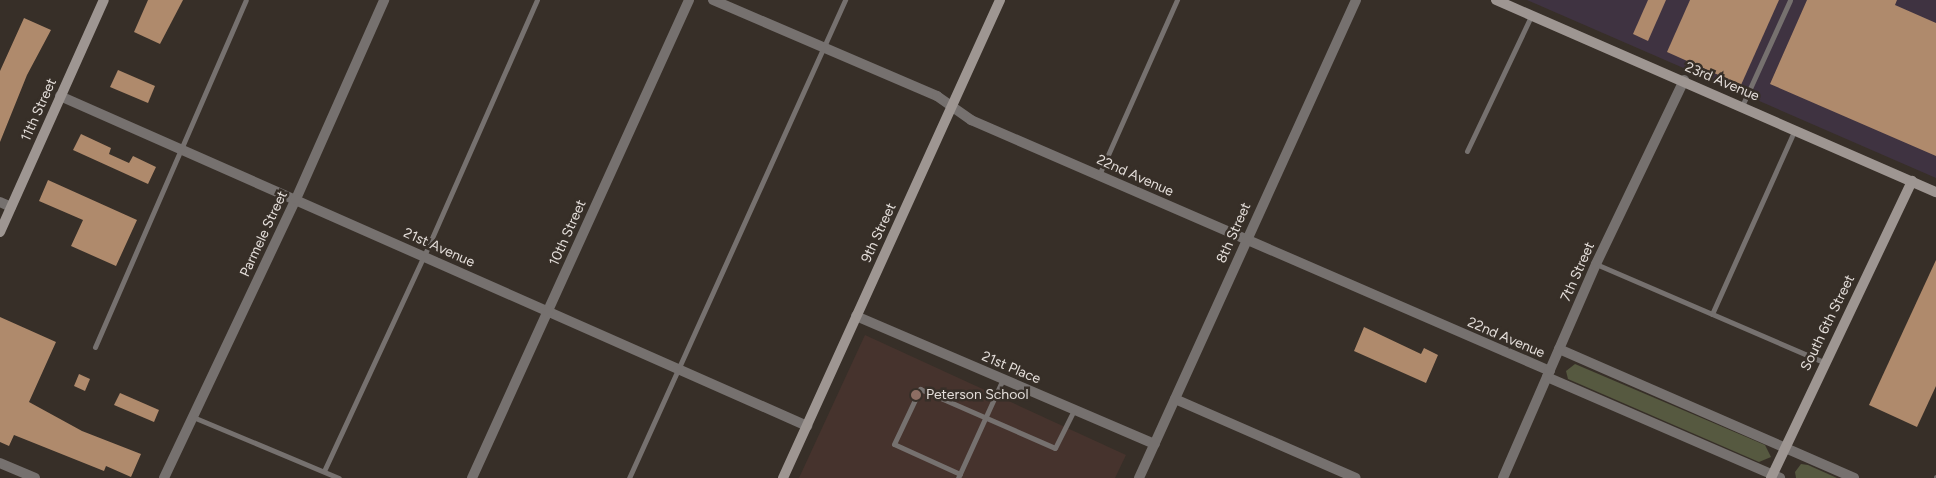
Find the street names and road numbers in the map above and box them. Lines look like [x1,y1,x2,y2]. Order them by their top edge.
street label: 23rd Avenue [1682,59,1762,105]
street label: 11th Street [18,76,60,144]
street label: 22nd Avenue [1094,152,1176,200]
street label: Parmele Street [237,188,291,280]
street label: 10th Street [546,197,590,269]
street label: 8th Street [1213,200,1255,266]
street label: 9th Street [858,201,900,265]
street label: 21st Avenue [401,225,477,271]
street label: 7th Street [1557,240,1599,304]
street label: South 6th Street [1797,272,1859,374]
street label: 22nd Avenue [1465,314,1547,362]
street label: 21st Place [979,348,1043,388]

